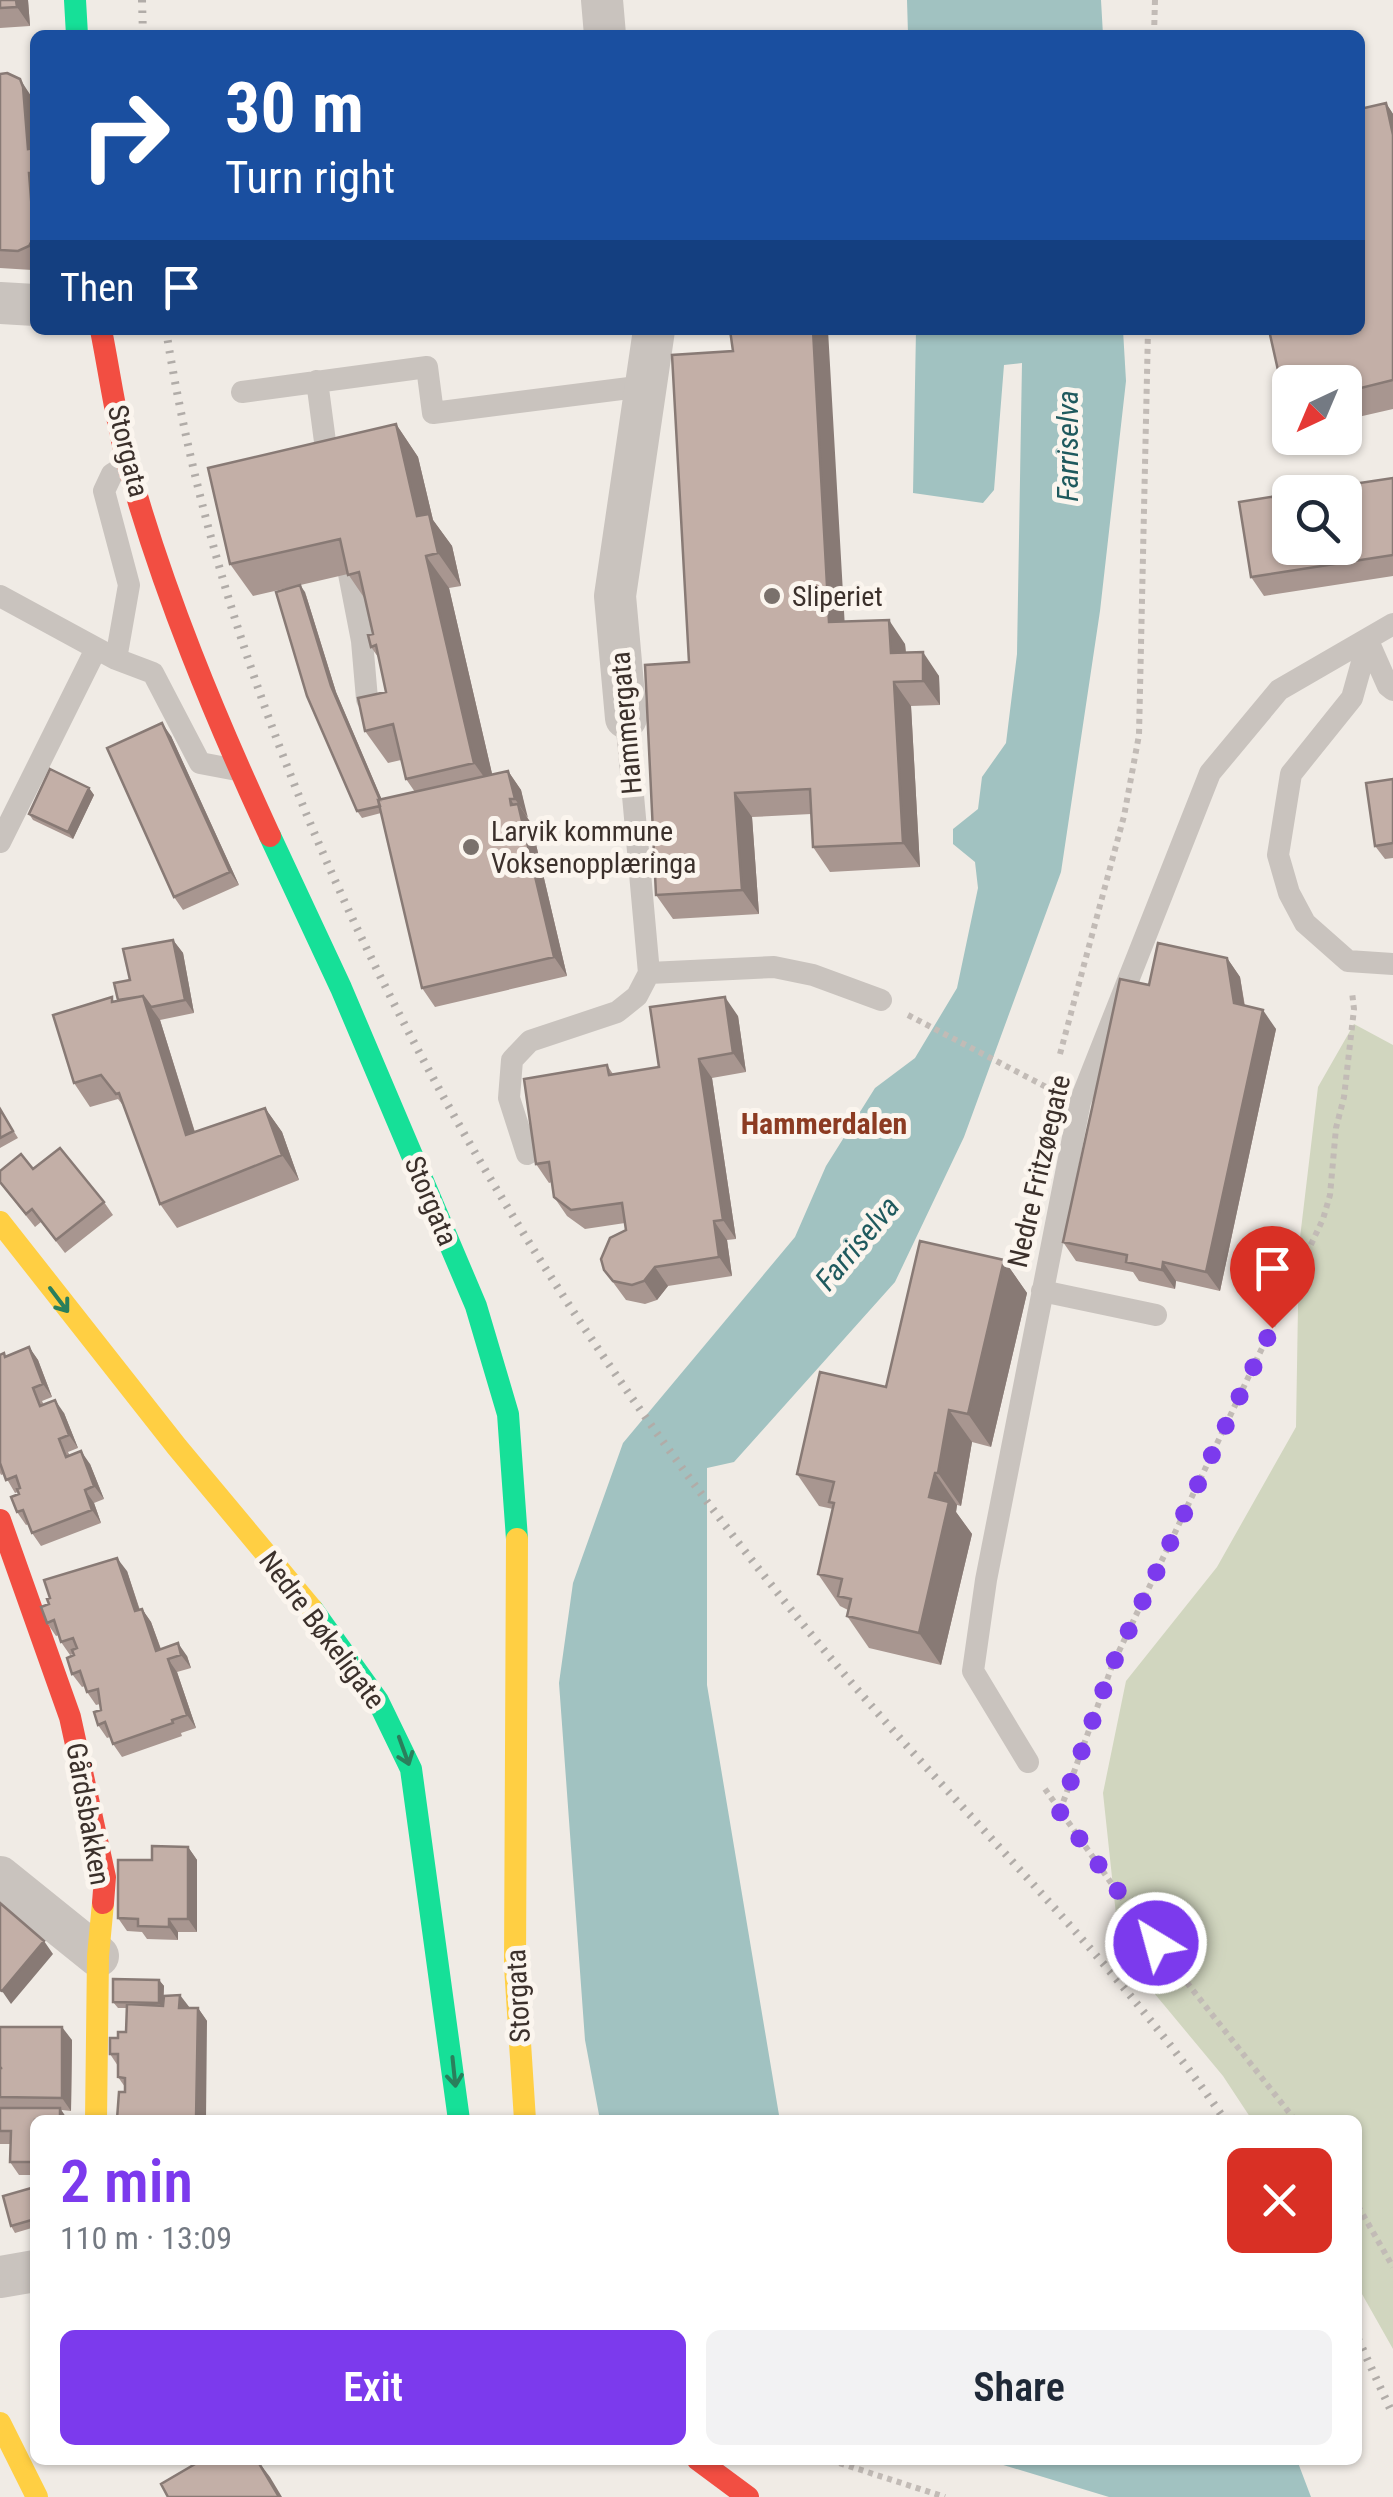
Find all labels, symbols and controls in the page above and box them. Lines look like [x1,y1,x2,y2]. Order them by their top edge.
text: 30 m [225,67,364,149]
icon: right [60,70,190,200]
text: Turn right [225,151,395,204]
icon: arrive [154,260,209,315]
text: Then [60,266,134,310]
north arrow [1272,365,1362,455]
map controls [1272,365,1362,565]
water label: Farriselva [1050,390,1085,502]
street label: Storgata [101,402,155,500]
button: search [1272,475,1362,565]
place label: Sliperiet [792,580,883,613]
marker: Sliperiet [761,585,783,607]
street label: Hammergata [603,650,649,796]
place label: Larvik kommune Voksenopplæringa [491,815,696,880]
marker: Larvik kommune Voksenopplæringa [460,836,482,858]
street label: Nedre Fritzøegate [1001,1072,1077,1270]
district label: Hammerdalen [741,1106,907,1141]
street label: Storgata [397,1151,465,1251]
water label: Farriselva [808,1189,906,1297]
pin [1230,1226,1315,1329]
icon: arrive [1245,1241,1300,1296]
one-way arrow [48,1286,69,1313]
street label: Nedre Bøkeligate [252,1545,392,1715]
one-way arrow [396,1735,414,1766]
street label: Gårdsbakken [59,1740,117,1888]
position arrow [1104,1891,1208,1995]
street label: Storgata [499,1948,537,2044]
one-way arrow [445,2056,464,2088]
text: 2 min [60,2146,193,2217]
button: close [1227,2148,1332,2253]
text: 110 m · 13:09 [60,2219,232,2257]
button: Exit [60,2330,686,2445]
button: Share [706,2330,1332,2445]

